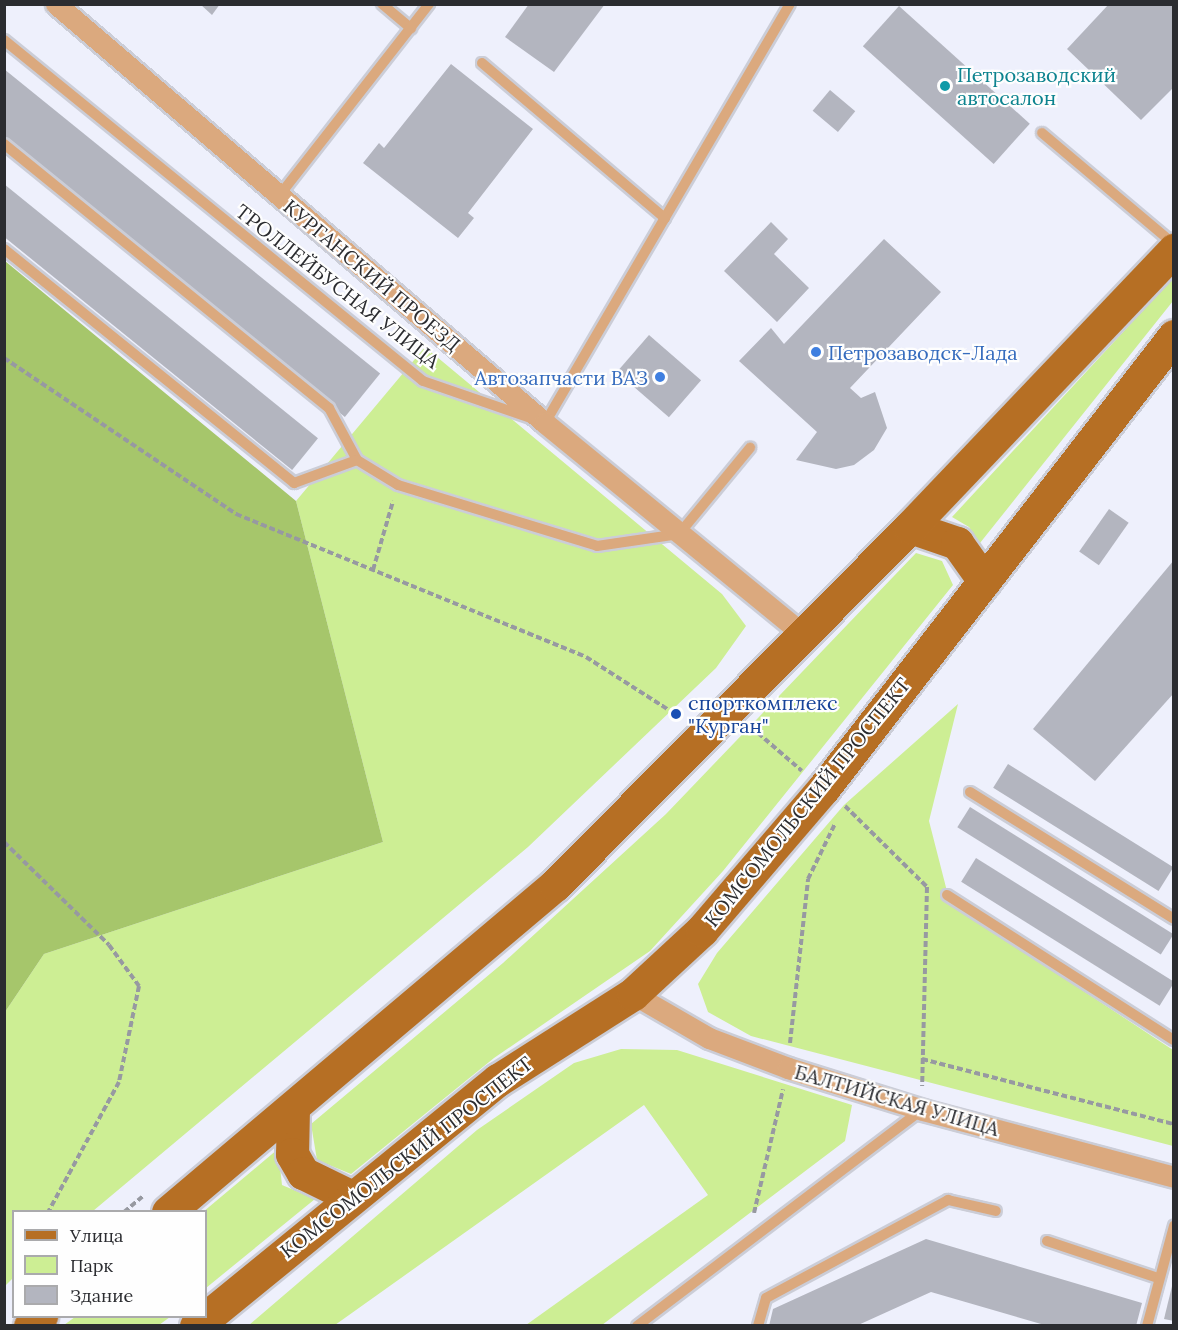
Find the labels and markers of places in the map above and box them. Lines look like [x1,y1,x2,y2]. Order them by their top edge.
place label: Петрозаводский автосалон [957,62,1116,109]
marker: Петрозаводский автосалон [938,79,952,93]
place label: Петрозаводск-Лада [828,340,1018,364]
marker: Петрозаводск-Лада [809,345,823,359]
place label: Автозапчасти ВАЗ [475,365,648,389]
marker: Автозапчасти ВАЗ [653,370,667,384]
place label: спорткомплекс "Курган" [688,690,838,737]
marker: спорткомплекс "Курган" [669,707,683,721]

